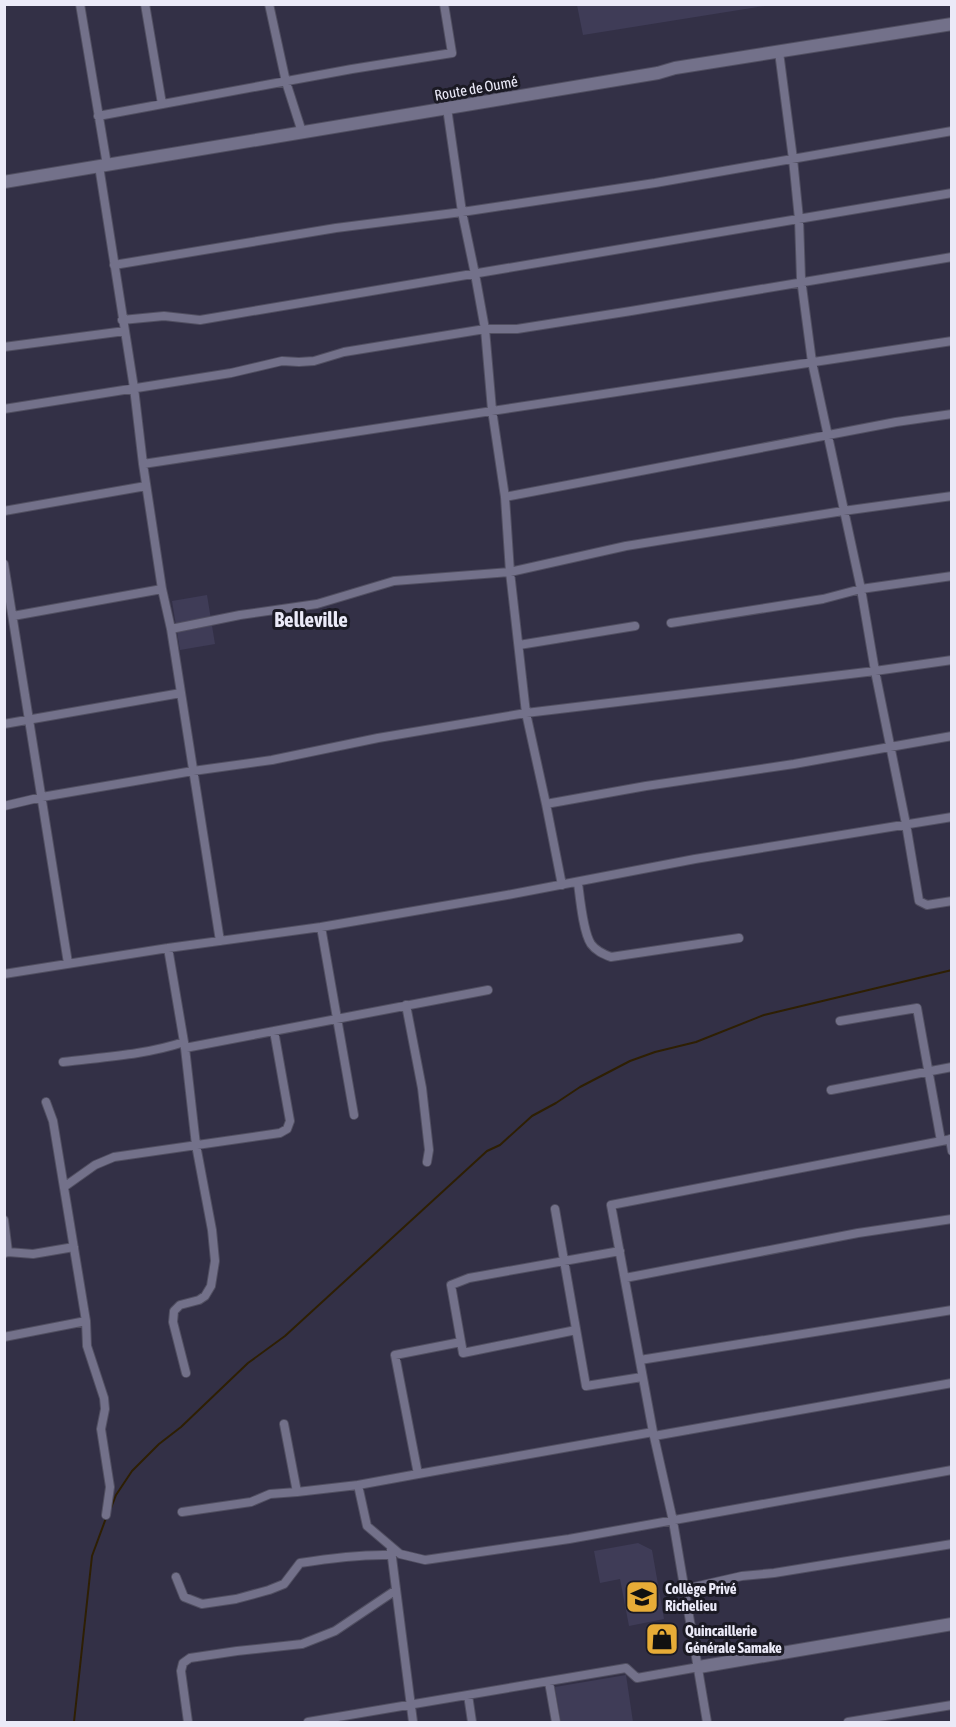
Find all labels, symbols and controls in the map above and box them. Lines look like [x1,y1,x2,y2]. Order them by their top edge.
street label: Route de Oumé [433,72,519,104]
district label: Belleville [274,607,348,631]
school or university icon: Collège Privé Richelieu [624,1579,660,1615]
place label: Collège Privé Richelieu [665,1580,737,1614]
shop icon: Quincaillerie Générale Samake [644,1621,680,1657]
place label: Quincaillerie Générale Samake [685,1622,782,1656]

